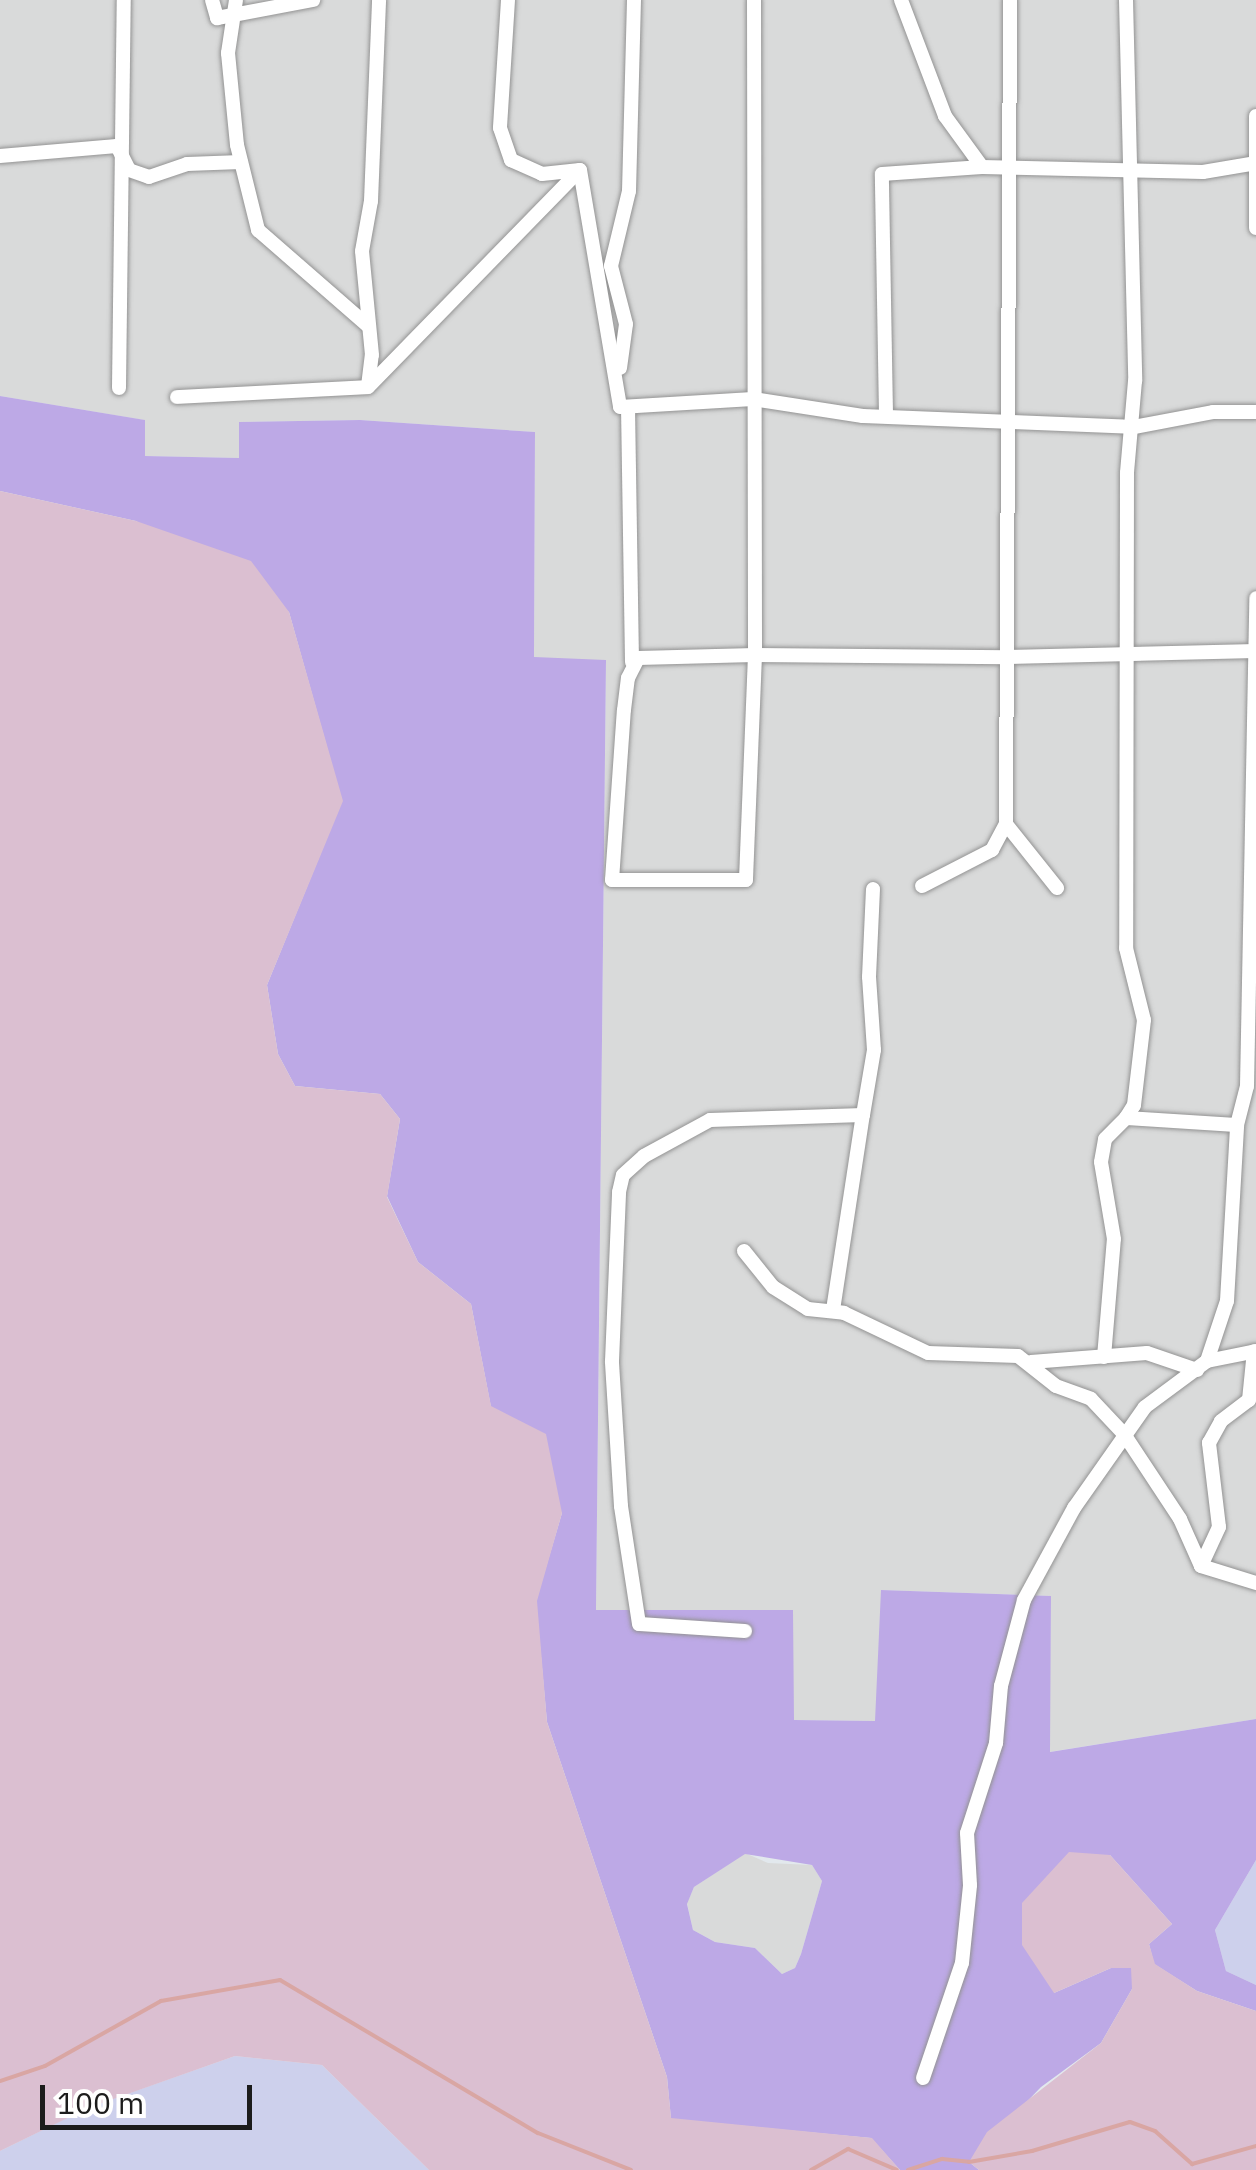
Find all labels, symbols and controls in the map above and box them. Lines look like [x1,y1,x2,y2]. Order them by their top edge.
scale bar [45,2065,258,2127]
text: 100 m [57,2083,144,2122]

